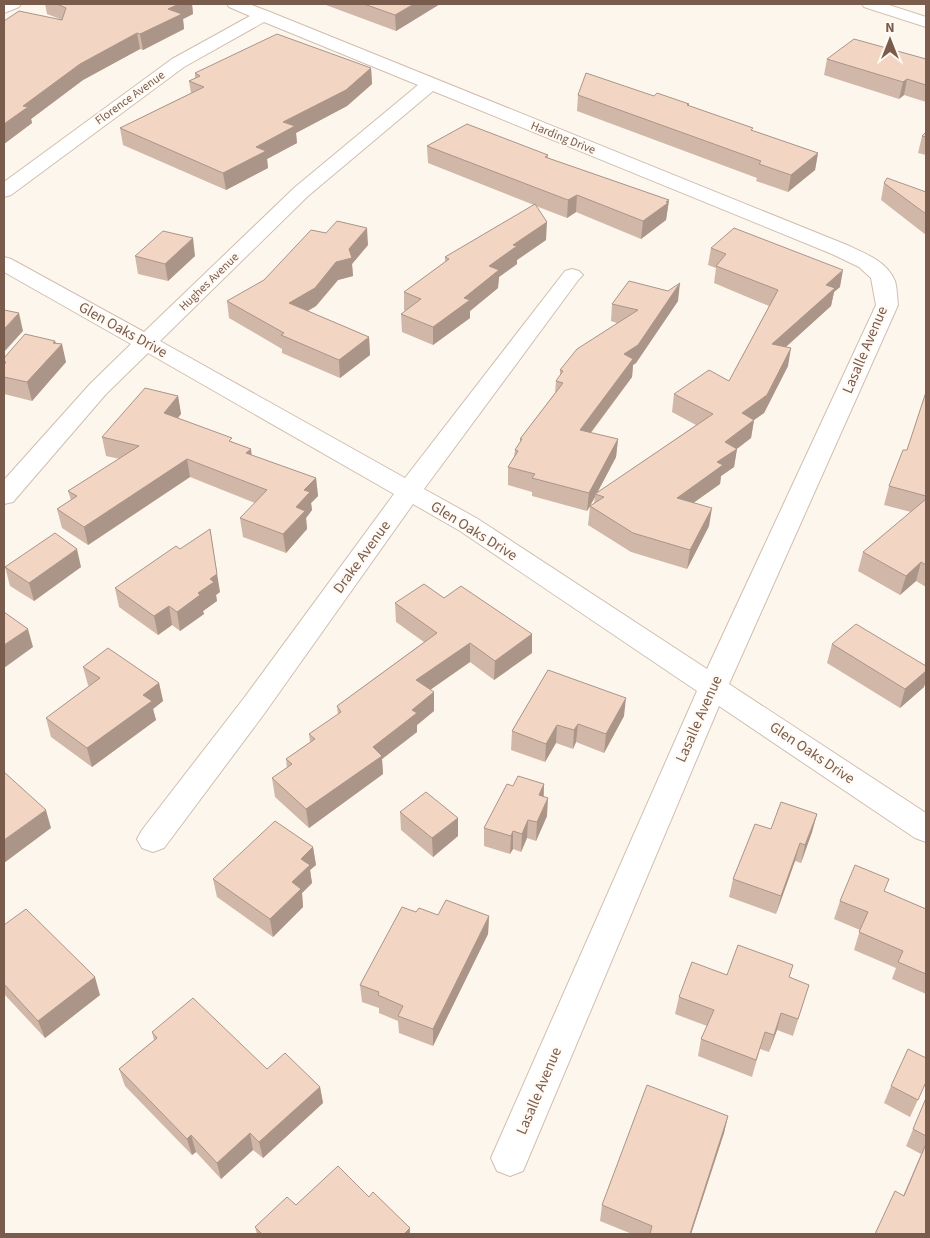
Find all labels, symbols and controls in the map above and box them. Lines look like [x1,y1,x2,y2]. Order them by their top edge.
north arrow [865,15,915,65]
text: N [885,18,895,38]
street label: Florence Avenue [92,67,168,129]
street label: Harding Drive [528,117,598,159]
street label: Hughes Avenue [175,249,243,315]
street label: Glen Oaks Drive [75,297,171,363]
street label: Lasalle Avenue [837,303,893,397]
street label: Glen Oaks Drive [427,496,521,566]
street label: Drake Avenue [328,516,396,598]
street label: Lasalle Avenue [670,672,728,766]
street label: Glen Oaks Drive [765,717,859,789]
street label: Lasalle Avenue [511,1044,567,1138]

